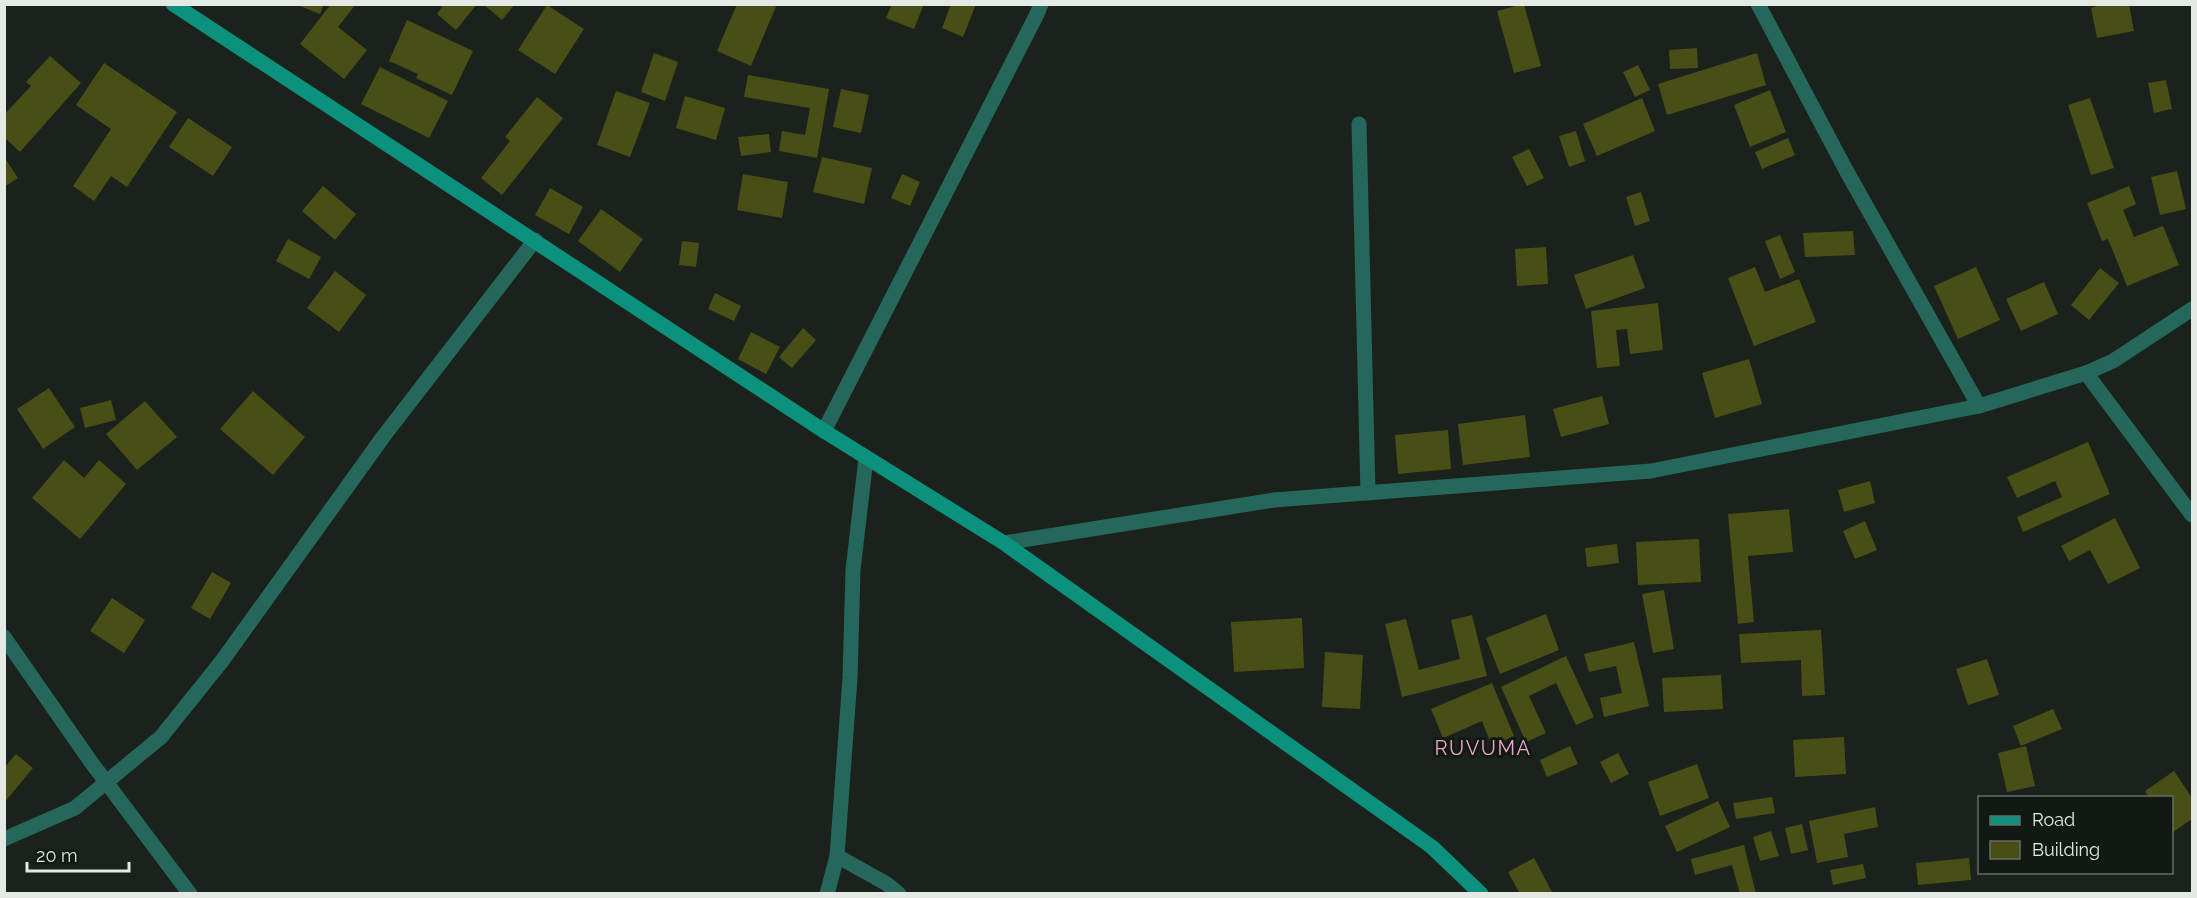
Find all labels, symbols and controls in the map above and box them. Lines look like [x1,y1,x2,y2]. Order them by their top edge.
district label: RUVUMA [1435,736,1531,760]
legend [1978,796,2173,874]
text: Road [2032,809,2075,830]
scale bar [27,835,129,873]
text: Building [2032,839,2100,860]
text: 20 m [36,845,78,866]

